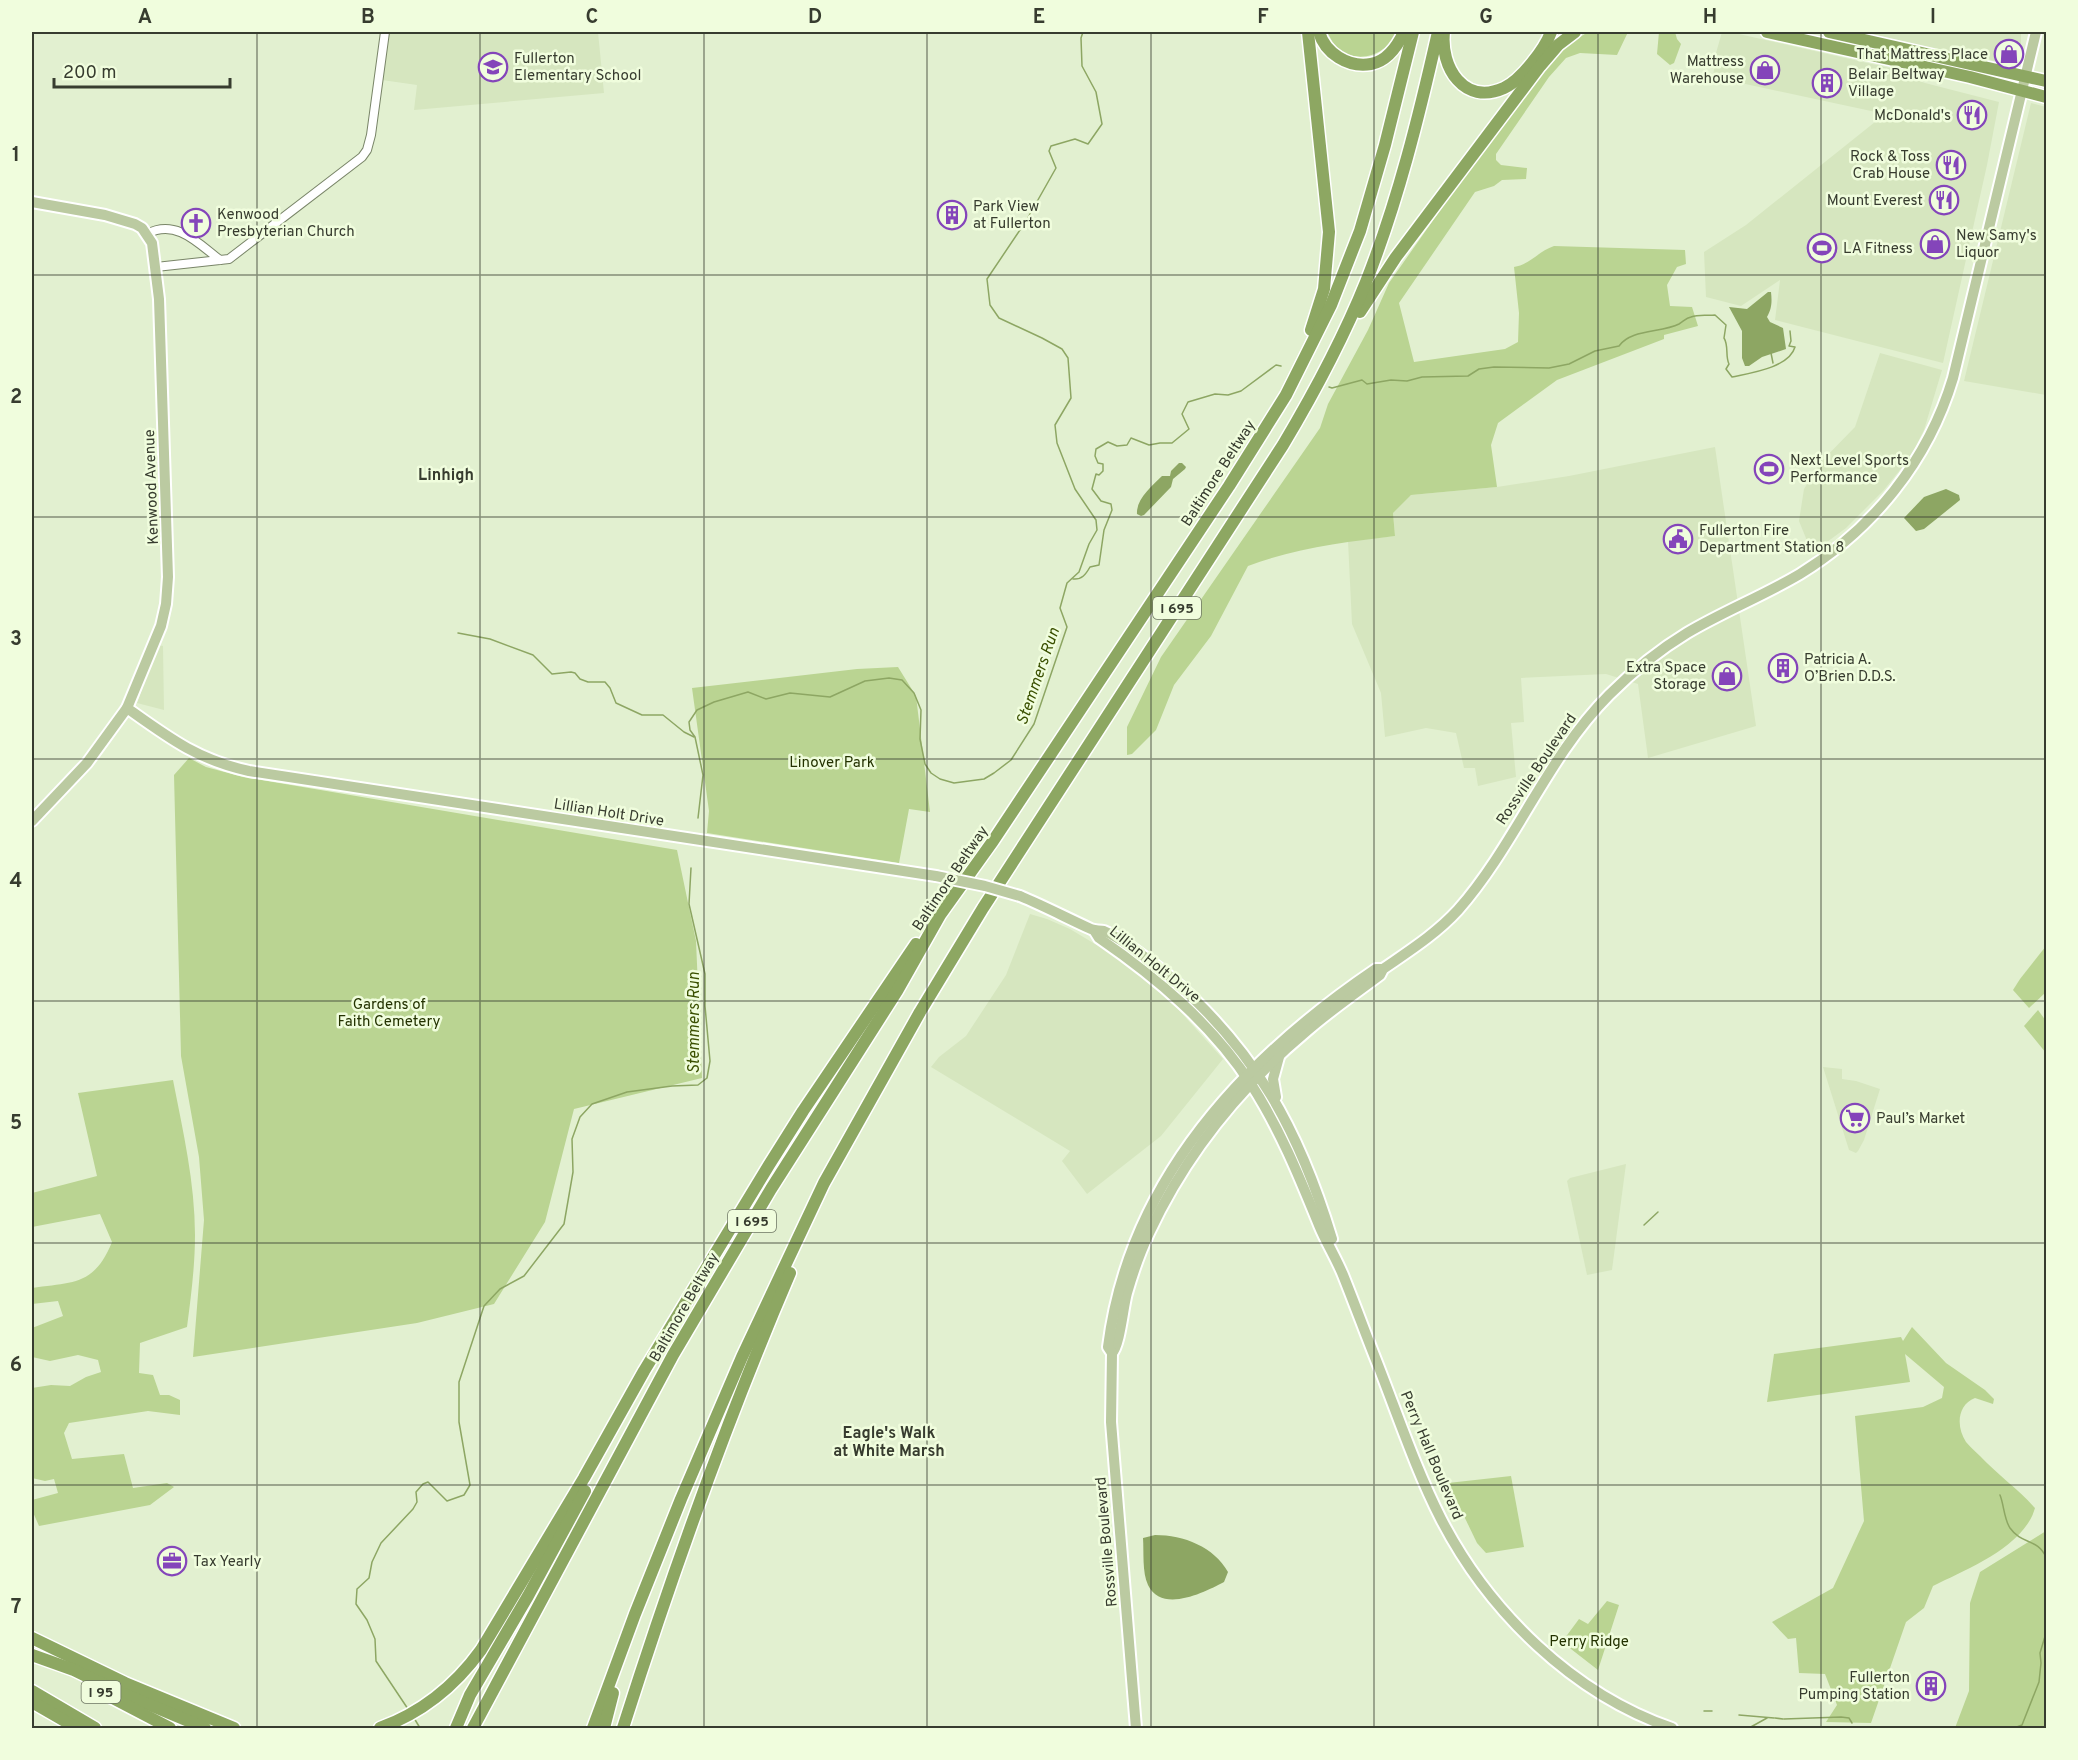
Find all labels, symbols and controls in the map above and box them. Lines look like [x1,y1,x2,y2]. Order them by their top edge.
text: A [138,5,152,31]
text: B [361,5,375,31]
text: C [586,5,598,31]
text: D [808,5,822,31]
text: E [1033,5,1045,31]
text: F [1257,5,1269,31]
text: G [1479,5,1493,31]
text: H [1703,5,1717,31]
text: I [1930,5,1936,31]
shop icon: That Mattress Place [1993,38,2025,70]
place label: That Mattress Place [1856,46,1988,65]
place label: Fullerton Elementary School [514,50,641,86]
scale bar [54,51,230,89]
school or university icon: Fullerton Elementary School [477,51,509,83]
place label: Mattress Warehouse [1670,53,1744,89]
shop icon: Mattress Warehouse [1749,54,1781,86]
text: 200 m [63,62,116,85]
place label: Belair Beltway Village [1848,66,1945,102]
building icon: Belair Beltway Village [1811,67,1843,99]
restaurant icon: McDonald's [1956,99,1988,131]
place label: McDonald's [1874,107,1951,126]
text: 1 [12,143,20,169]
place label: Rock & Toss Crab House [1850,148,1930,184]
restaurant icon: Rock & Toss Crab House [1935,149,1967,181]
restaurant icon: Mount Everest [1928,184,1960,216]
place label: Mount Everest [1827,192,1923,211]
place label: Park View at Fullerton [973,198,1051,234]
building icon: Park View at Fullerton [936,199,968,231]
place label: Kenwood Presbyterian Church [217,206,355,242]
church icon: Kenwood Presbyterian Church [180,207,212,239]
place label: New Samy's Liquor [1956,227,2037,263]
shop icon: New Samy's Liquor [1919,228,1951,260]
sports icon: LA Fitness [1806,232,1838,264]
place label: LA Fitness [1843,240,1913,259]
text: 2 [10,385,22,411]
street label: Baltimore Beltway [1178,417,1261,531]
street label: Kenwood Avenue [141,429,164,545]
place label: Next Level Sports Performance [1790,452,1909,488]
sports icon: Next Level Sports Performance [1753,453,1785,485]
district label: Linhigh [418,466,474,486]
place label: Fullerton Fire Department Station 8 [1699,522,1844,558]
public building icon: Fullerton Fire Department Station 8 [1662,523,1694,555]
road number: I 695 [1153,597,1201,619]
water label: Stemmers Run [1013,625,1065,728]
text: 3 [10,627,22,653]
place label: Patricia A. O’Brien D.D.S. [1804,651,1896,687]
building icon: Patricia A. O’Brien D.D.S. [1767,652,1799,684]
place label: Extra Space Storage [1626,659,1706,695]
shop icon: Extra Space Storage [1711,660,1743,692]
street label: Rossville Boulevard [1493,710,1582,829]
park label: Linover Park [789,754,875,773]
street label: Lillian Holt Drive [552,795,665,832]
street label: Baltimore Beltway [909,822,994,935]
text: 4 [10,869,22,895]
street label: Lillian Holt Drive [1105,923,1203,1008]
water label: Stemmers Run [685,972,705,1074]
park label: Gardens of Faith Cemetery [338,996,440,1032]
supermarket icon: Paul’s Market [1839,1102,1871,1134]
place label: Paul’s Market [1876,1110,1965,1129]
text: 5 [10,1111,22,1137]
road number: I 695 [728,1210,776,1232]
street label: Baltimore Beltway [646,1250,724,1366]
text: 6 [10,1353,22,1379]
street label: Perry Hall Boulevard [1395,1388,1466,1523]
district label: Eagle's Walk at White Marsh [833,1424,945,1462]
street label: Rossville Boulevard [1092,1476,1123,1608]
office icon: Tax Yearly [156,1545,188,1577]
place label: Tax Yearly [193,1553,262,1572]
text: 7 [11,1595,21,1621]
park label: Perry Ridge [1549,1633,1629,1652]
place label: Fullerton Pumping Station [1798,1669,1910,1705]
building icon: Fullerton Pumping Station [1915,1670,1947,1702]
road number: I 95 [82,1681,120,1703]

